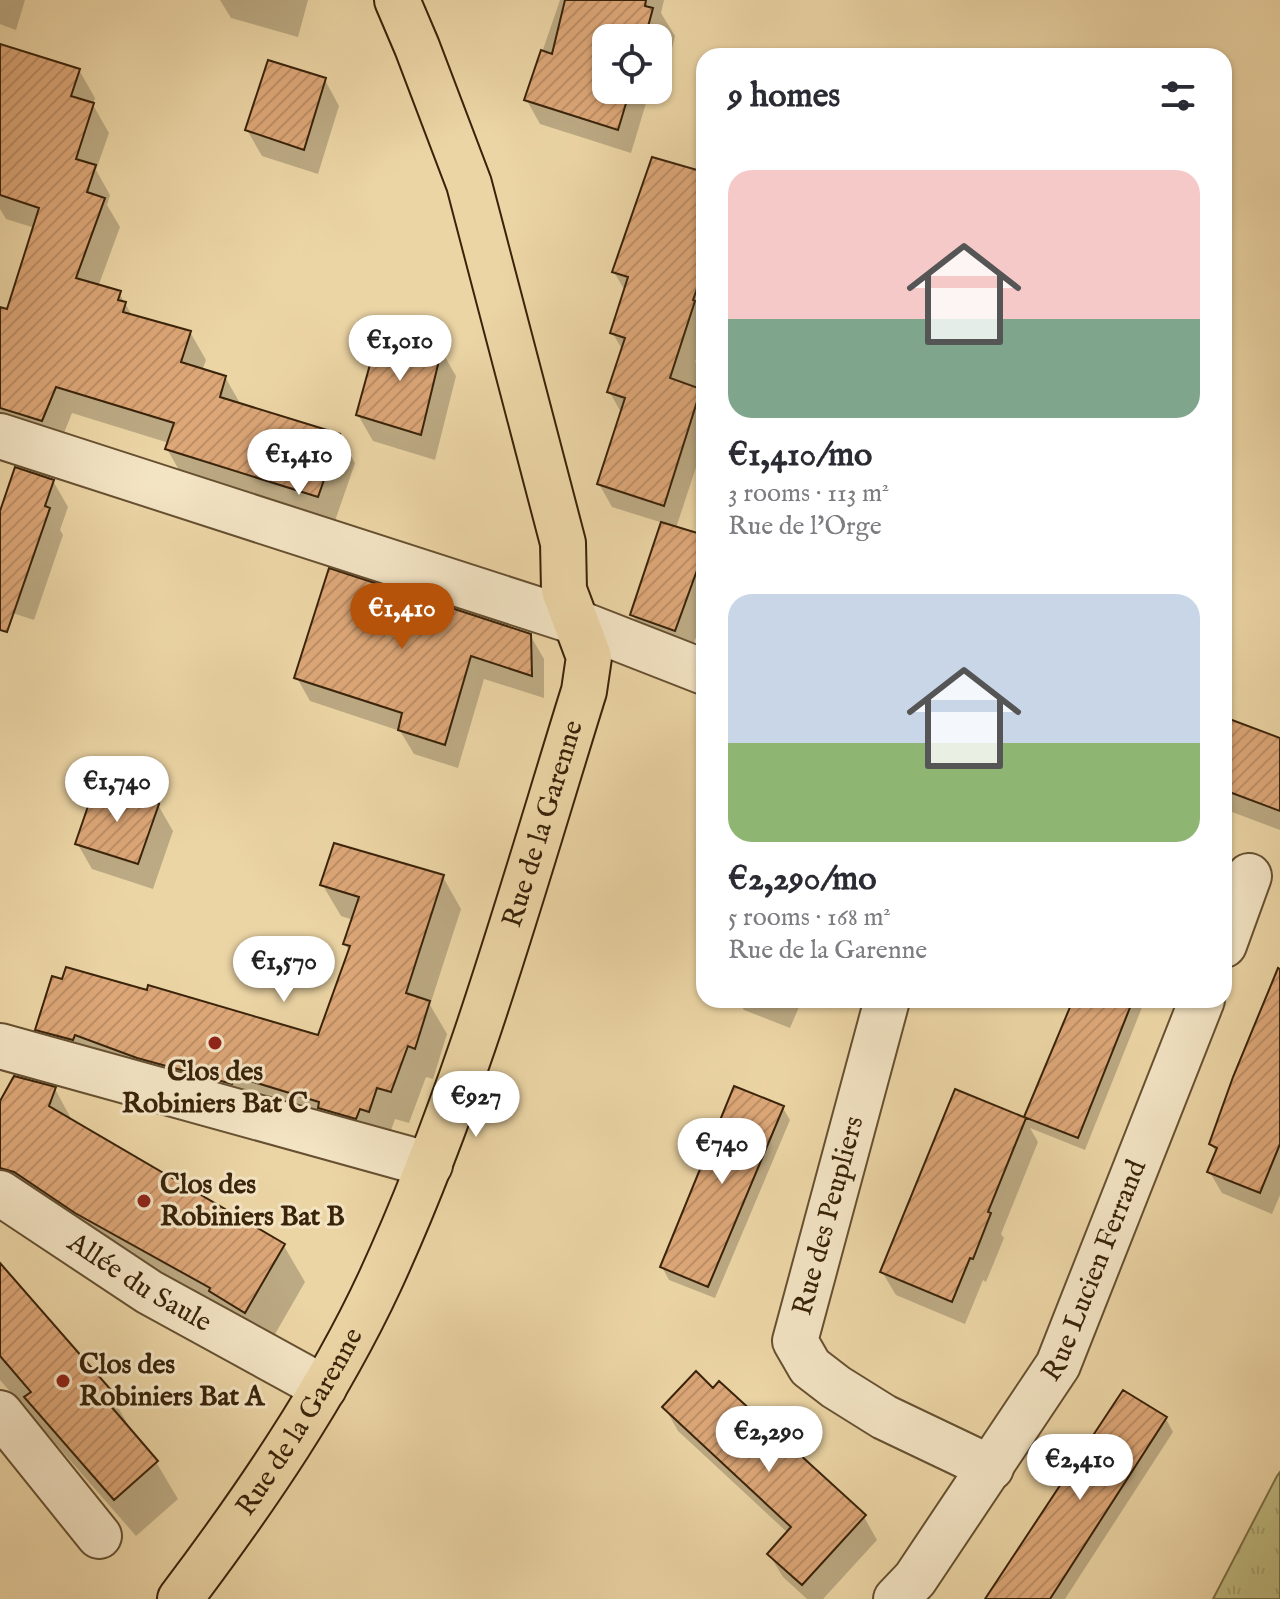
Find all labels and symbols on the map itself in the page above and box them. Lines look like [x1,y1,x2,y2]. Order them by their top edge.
pin: €1,010 [335,315,465,383]
pin: €1,410 [234,429,364,497]
pin: €1,410 [337,583,467,651]
street label: Rue de la Garenne [495,716,591,932]
pin: €1,740 [52,756,182,824]
pin: €1,570 [219,936,349,1004]
marker: Clos des Robiniers Bat C [206,1034,224,1052]
place label: Clos des Robiniers Bat C [122,1055,308,1122]
pin: €927 [429,1071,523,1139]
street label: Rue des Peupliers [786,1113,872,1319]
pin: €740 [675,1118,769,1186]
street label: Rue Lucien Ferrand [1034,1155,1155,1389]
place label: Clos des Robiniers Bat B [160,1168,345,1235]
marker: Clos des Robiniers Bat B [135,1192,153,1210]
street label: Allée du Saule [60,1225,218,1340]
street label: Rue de la Garenne [228,1322,371,1523]
place label: Clos des Robiniers Bat A [79,1348,265,1415]
marker: Clos des Robiniers Bat A [54,1372,72,1390]
pin: €2,290 [704,1406,834,1474]
pin: €2,410 [1015,1434,1145,1502]

